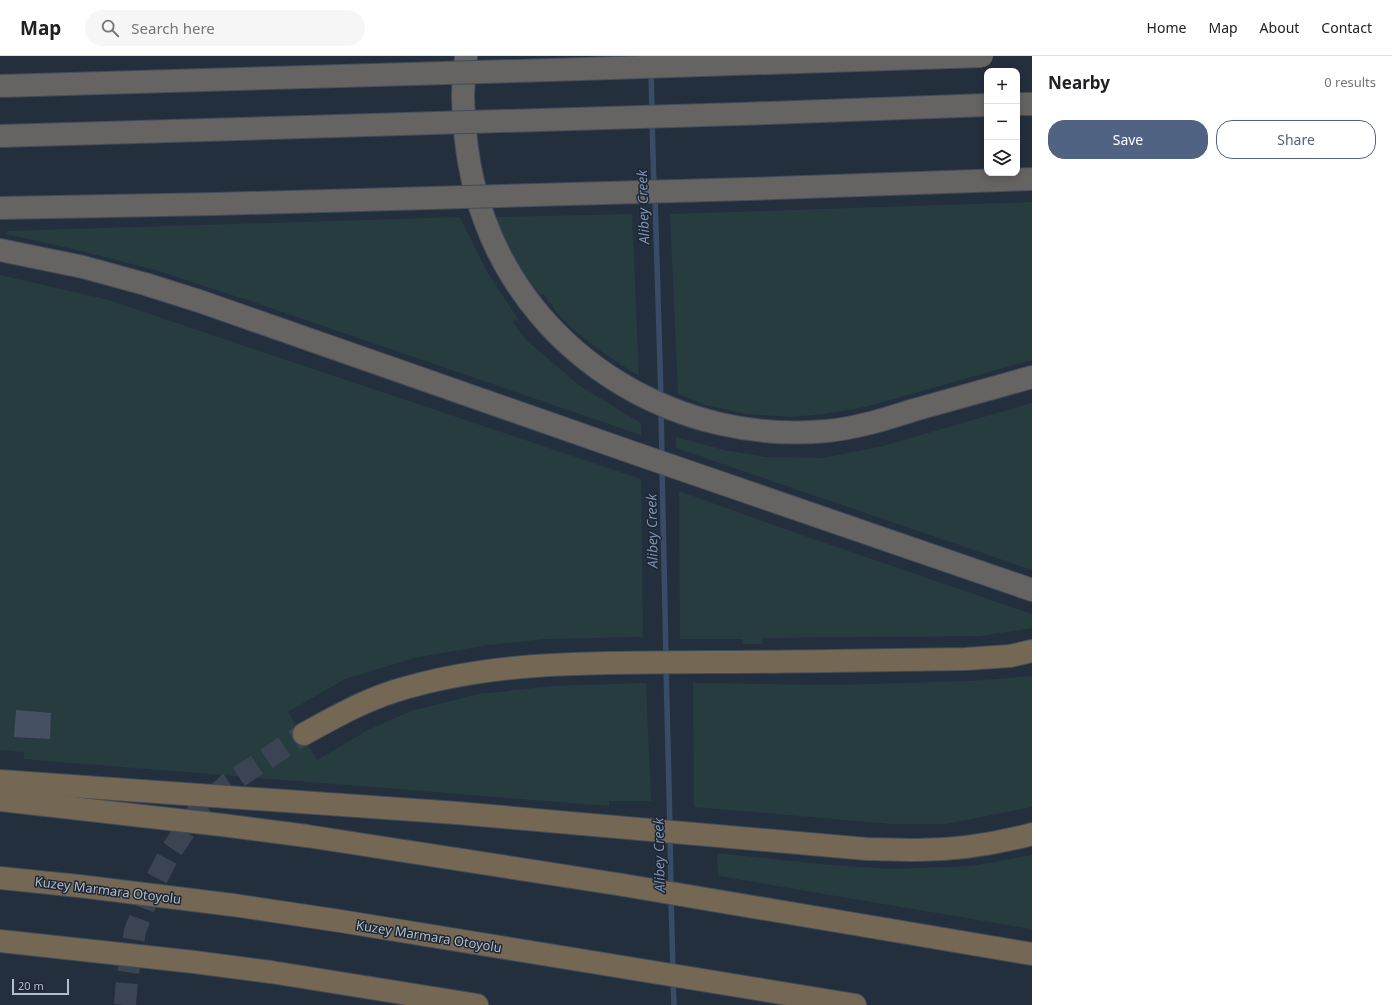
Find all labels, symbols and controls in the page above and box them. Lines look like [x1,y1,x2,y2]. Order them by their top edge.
search box [85,10,365,46]
text: Map [20,15,61,41]
icon: search [99,17,121,39]
text: Search here [131,18,215,38]
text: Home [1147,18,1186,37]
text: Map [1208,18,1238,37]
text: About [1260,18,1299,37]
text: Contact [1321,18,1372,37]
map controls [984,68,1020,176]
button: + [984,68,1020,104]
text: Nearby [1048,71,1110,94]
text: 0 results [1324,73,1376,91]
button: − [984,104,1020,140]
button: Save [1048,120,1208,159]
button: Share [1216,120,1376,159]
button: layers [984,140,1020,176]
water label: Alibey Creek [632,168,653,246]
water label: Alibey Creek [641,493,662,569]
water label: Alibey Creek [648,817,669,893]
street label: Kuzey Marmara Otoyolu [34,872,182,908]
street label: Kuzey Marmara Otoyolu [355,916,503,956]
scale bar [12,977,69,996]
text: 20 m [18,978,44,993]

